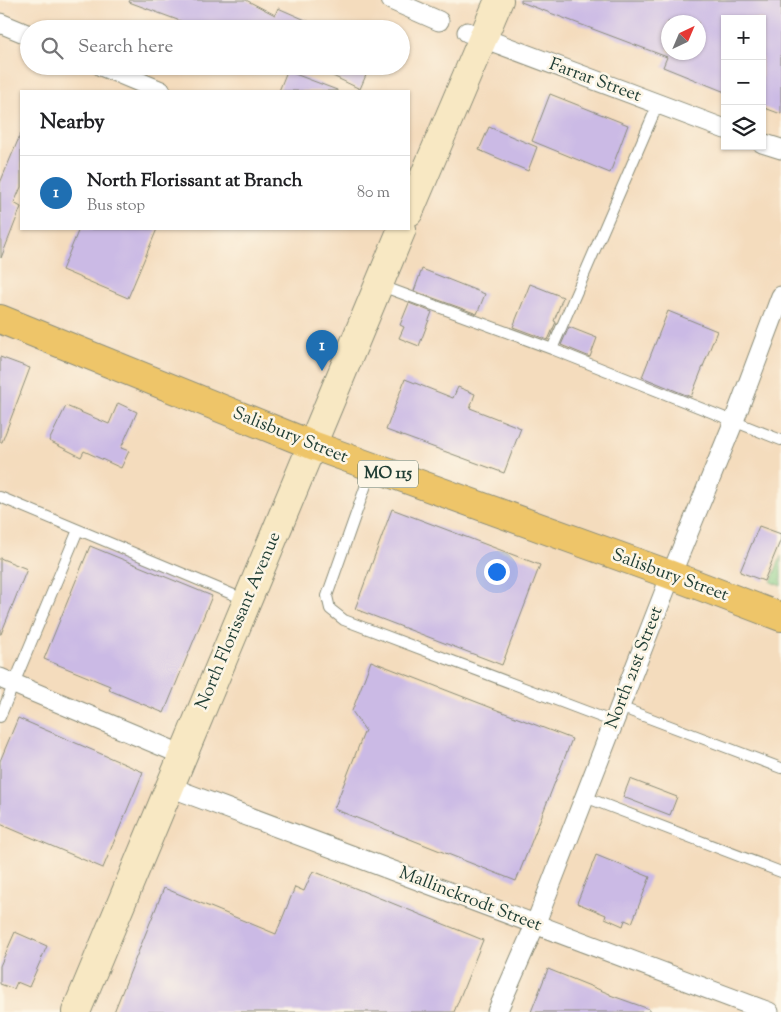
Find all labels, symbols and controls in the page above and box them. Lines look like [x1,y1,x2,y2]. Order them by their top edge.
north arrow [661,15,706,60]
map controls [721,15,766,150]
button: + [721,15,766,60]
search box [20,20,410,75]
icon: search [38,34,66,62]
text: Search here [78,34,173,61]
street label: Farrar Street [545,52,645,110]
button: − [721,60,766,105]
button: layers [721,105,766,150]
text: Nearby [40,108,105,138]
text: North Florissant at Branch [87,168,303,195]
text: 1 [53,182,59,205]
text: 80 m [357,182,390,205]
text: Bus stop [87,195,145,218]
pin: 1 [306,330,338,371]
street label: Salisbury Street [228,401,352,471]
road number: MO 115 [358,460,418,488]
street label: North Florissant Avenue [190,528,288,714]
street label: Salisbury Street [608,543,732,609]
your location [484,559,510,585]
street label: North 21st Street [600,603,670,733]
street label: Mallinckrodt Street [395,861,545,939]

